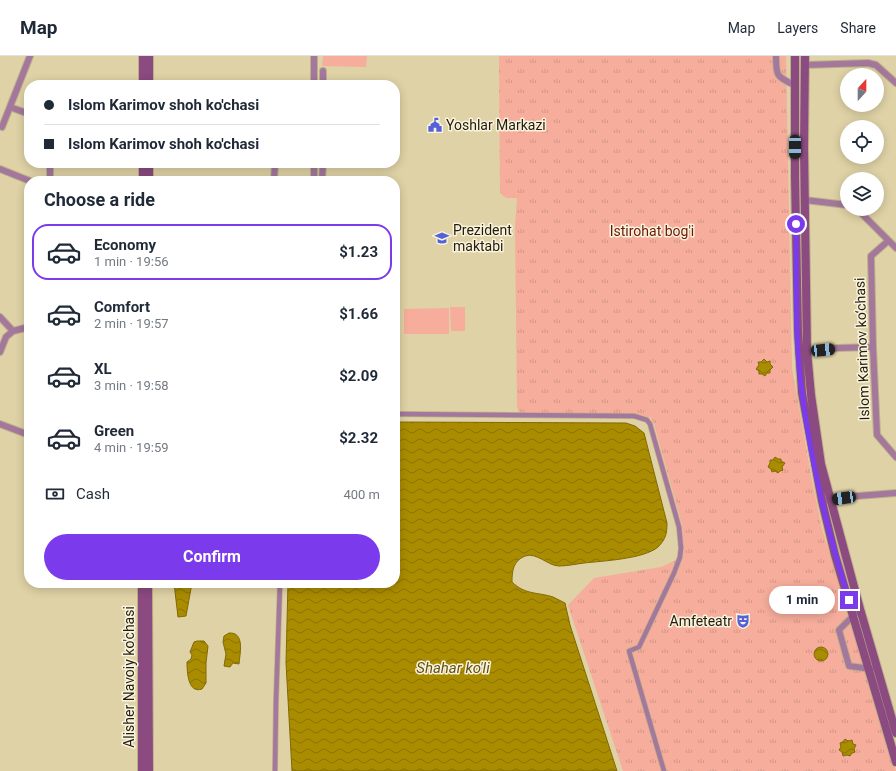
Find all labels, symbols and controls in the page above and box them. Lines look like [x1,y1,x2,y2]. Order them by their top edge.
text: Map [20,16,58,39]
text: Map [728,20,755,36]
text: Layers [777,20,818,36]
text: Share [840,20,876,36]
north arrow [840,68,884,112]
map controls [840,68,884,216]
text: Islom Karimov shoh ko'chasi [68,96,259,114]
public building icon: Yoshlar Markazi [427,117,443,133]
place label: Yoshlar Markazi [446,117,546,133]
button: locate [840,120,884,164]
text: Islom Karimov shoh ko'chasi [68,135,259,153]
car [789,135,801,159]
button: layers [840,172,884,216]
text: Choose a ride [44,189,155,210]
route start [787,215,805,233]
place label: Prezident maktabi [453,222,512,254]
park label: Istirohat bog'i [610,223,694,239]
school or university icon: Prezident maktabi [434,230,450,246]
icon: car [46,234,82,270]
text: Economy [94,236,156,254]
text: $1.23 [339,243,378,261]
text: 1 min · 19:56 [94,254,169,269]
street label: Islom Karimov ko‘chasi [852,277,872,421]
icon: car [46,296,82,332]
text: Comfort [94,298,150,316]
text: $1.66 [339,305,378,323]
text: 2 min · 19:57 [94,316,169,331]
car [810,343,836,357]
icon: car [46,358,82,394]
text: XL [94,360,112,378]
text: $2.09 [339,367,378,385]
text: 3 min · 19:58 [94,378,169,393]
icon: car [46,420,82,456]
text: Green [94,422,134,440]
text: $2.32 [339,429,378,447]
text: 4 min · 19:59 [94,440,169,455]
icon: cash [44,483,66,505]
text: Cash [76,485,110,503]
text: 400 m [343,487,380,502]
car [831,490,857,506]
button: Confirm [44,534,380,580]
callout: 1 min [769,586,835,614]
route end [840,591,858,609]
text: 1 min [786,592,818,607]
street label: Alisher Navoiy ko'chasi [121,606,137,748]
place label: Amfeteatr [670,613,732,629]
theatre icon: Amfeteatr [735,613,751,629]
water label: Shahar ko'li [416,659,490,677]

